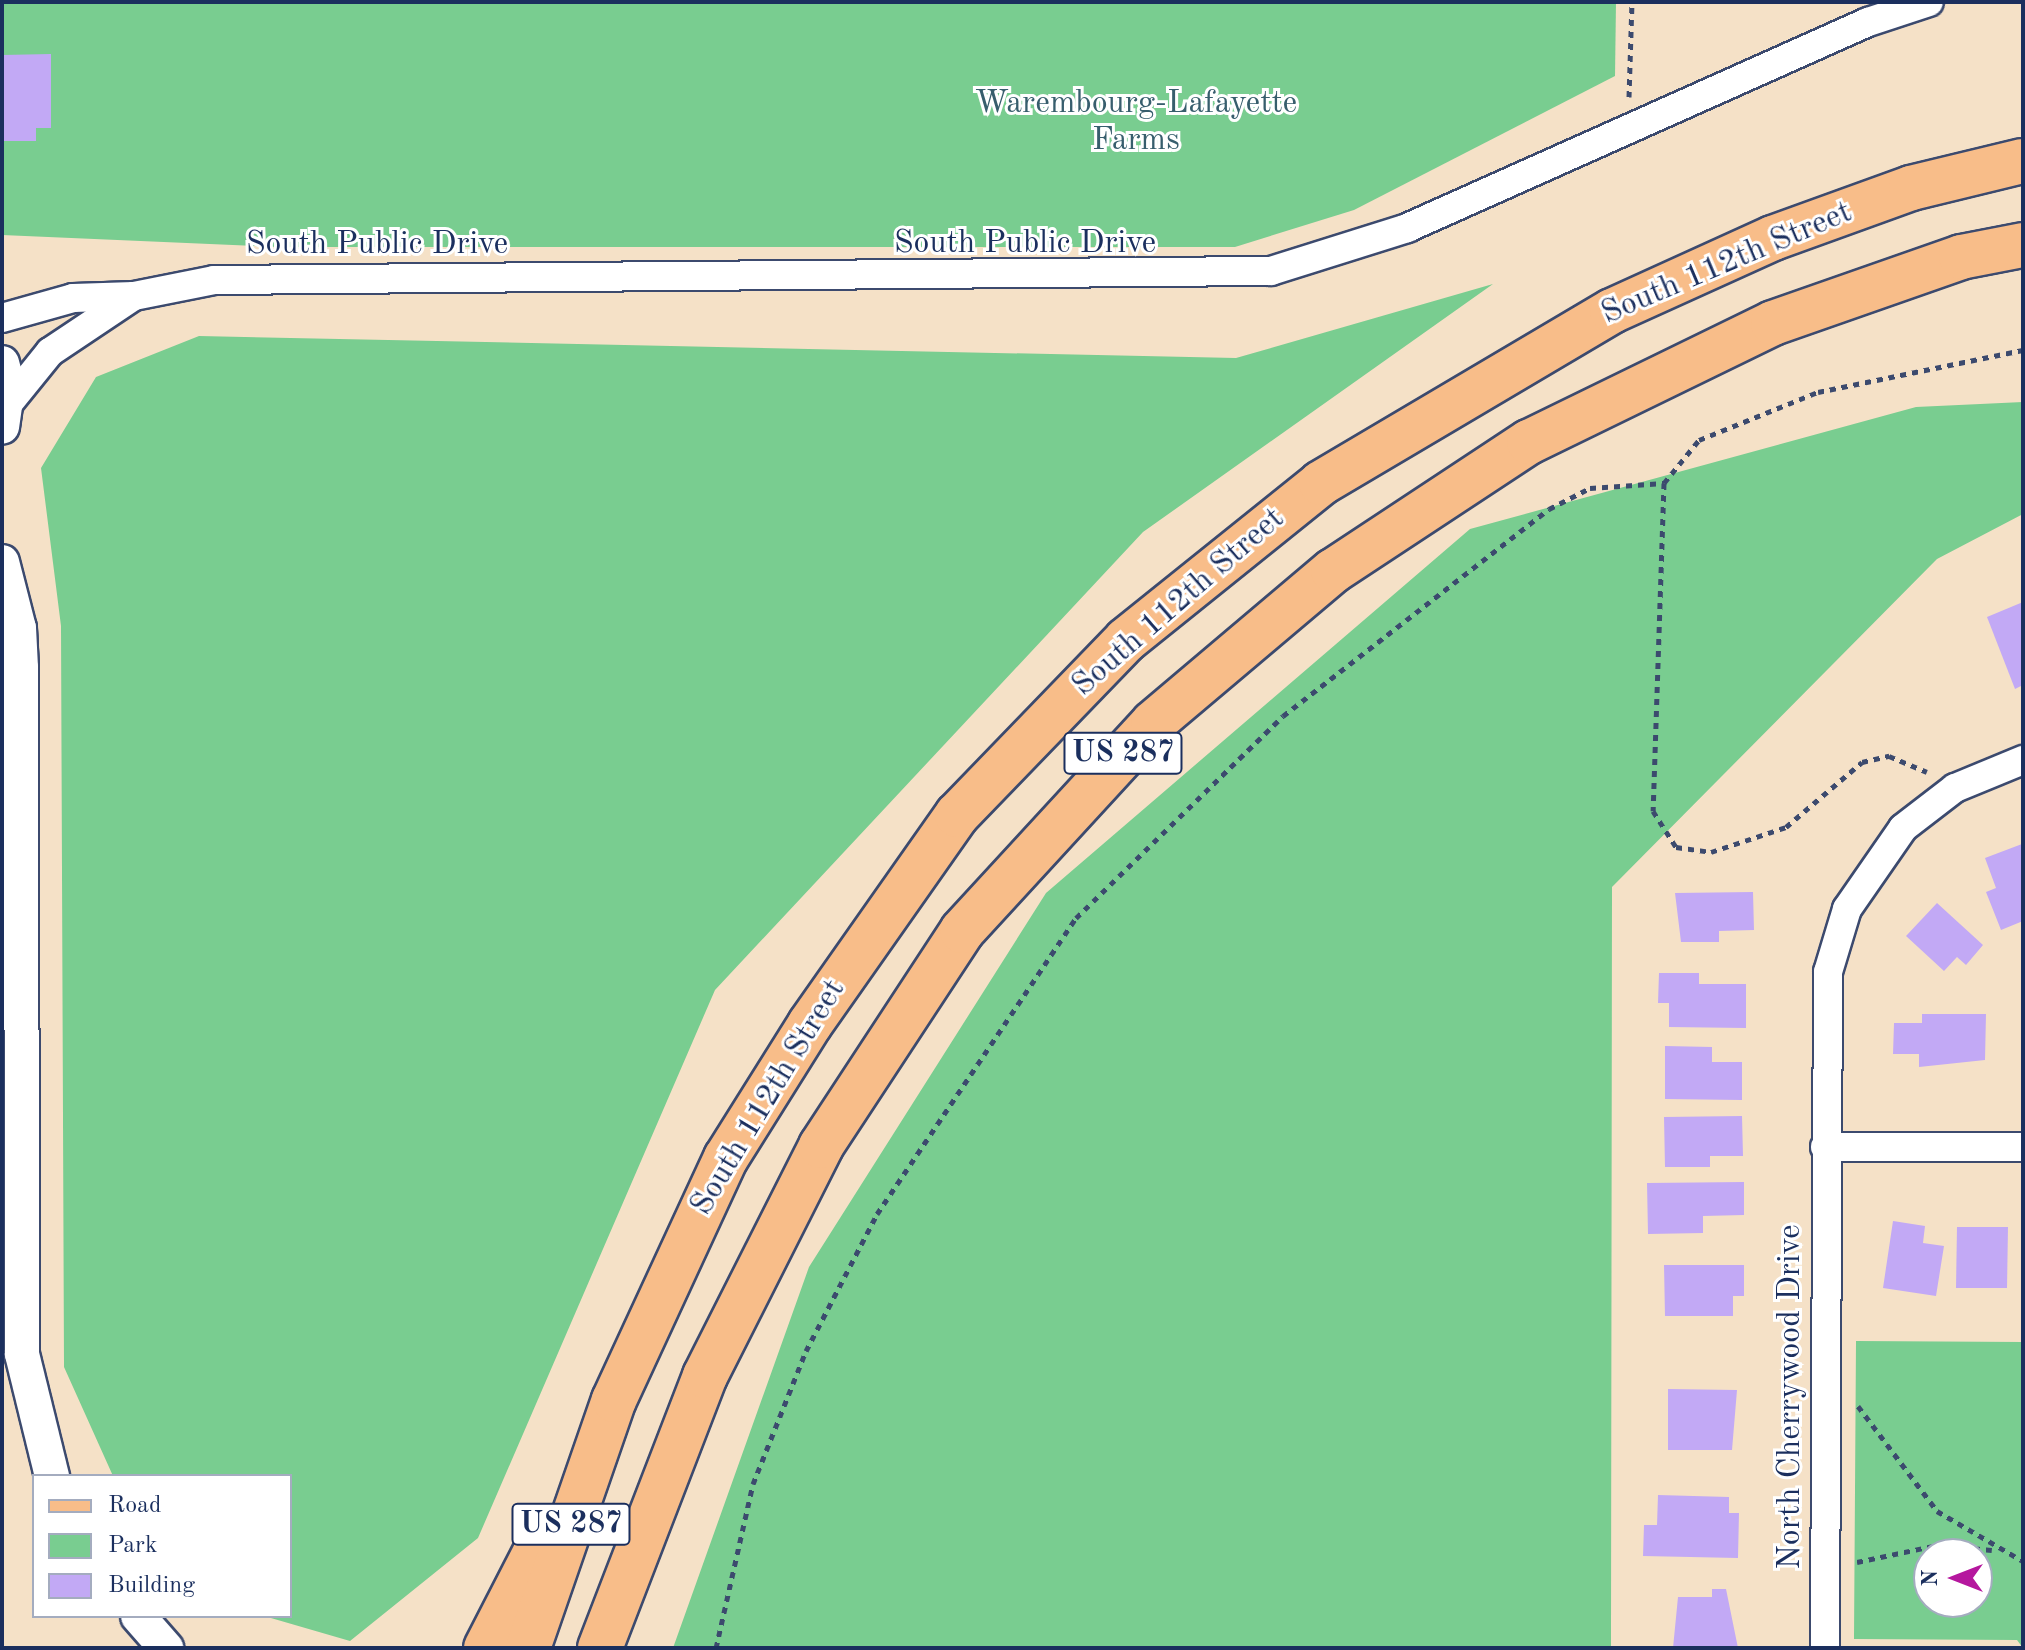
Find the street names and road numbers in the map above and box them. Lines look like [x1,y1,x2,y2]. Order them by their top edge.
street label: South 112th Street [1596,194,1858,334]
street label: South Public Drive [894,225,1156,263]
street label: South Public Drive [246,226,508,264]
street label: South 112th Street [1065,500,1293,706]
road number: US 287 [1063,727,1183,779]
street label: South 112th Street [683,973,855,1223]
street label: North Cherrywood Drive [1772,1224,1810,1570]
road number: US 287 [511,1498,631,1550]

